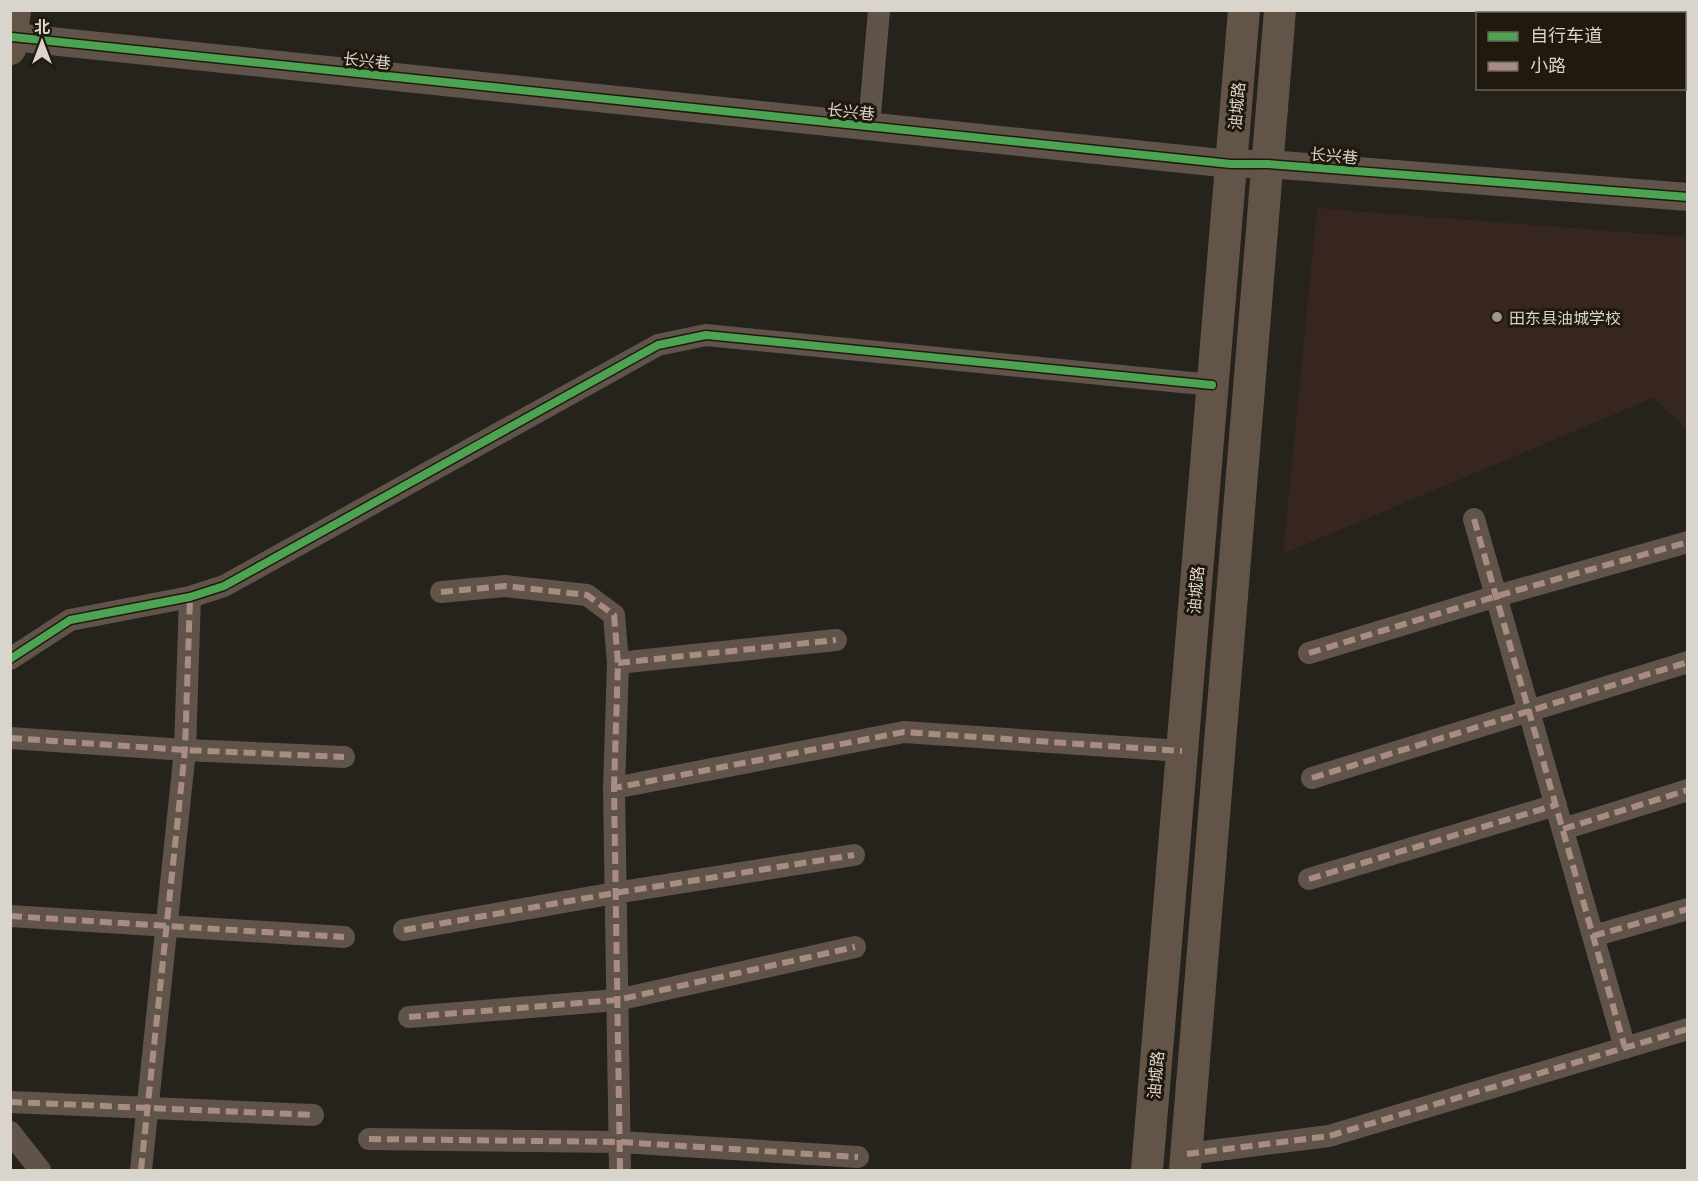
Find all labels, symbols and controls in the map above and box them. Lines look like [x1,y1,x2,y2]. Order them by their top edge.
north arrow [12,12,72,72]
legend [1476,12,1686,90]
text: 北 [34,17,50,36]
text: 自行车道 [1530,24,1602,46]
street label: 长兴巷 [342,48,392,72]
text: 小路 [1530,54,1566,76]
street label: 油城路 [1224,81,1248,131]
street label: 长兴巷 [826,99,876,123]
street label: 长兴巷 [1309,143,1359,167]
place label: 田东县油城学校 [1509,308,1621,327]
marker: 田东县油城学校 [1490,310,1504,324]
street label: 油城路 [1183,565,1207,615]
street label: 油城路 [1143,1050,1167,1100]

